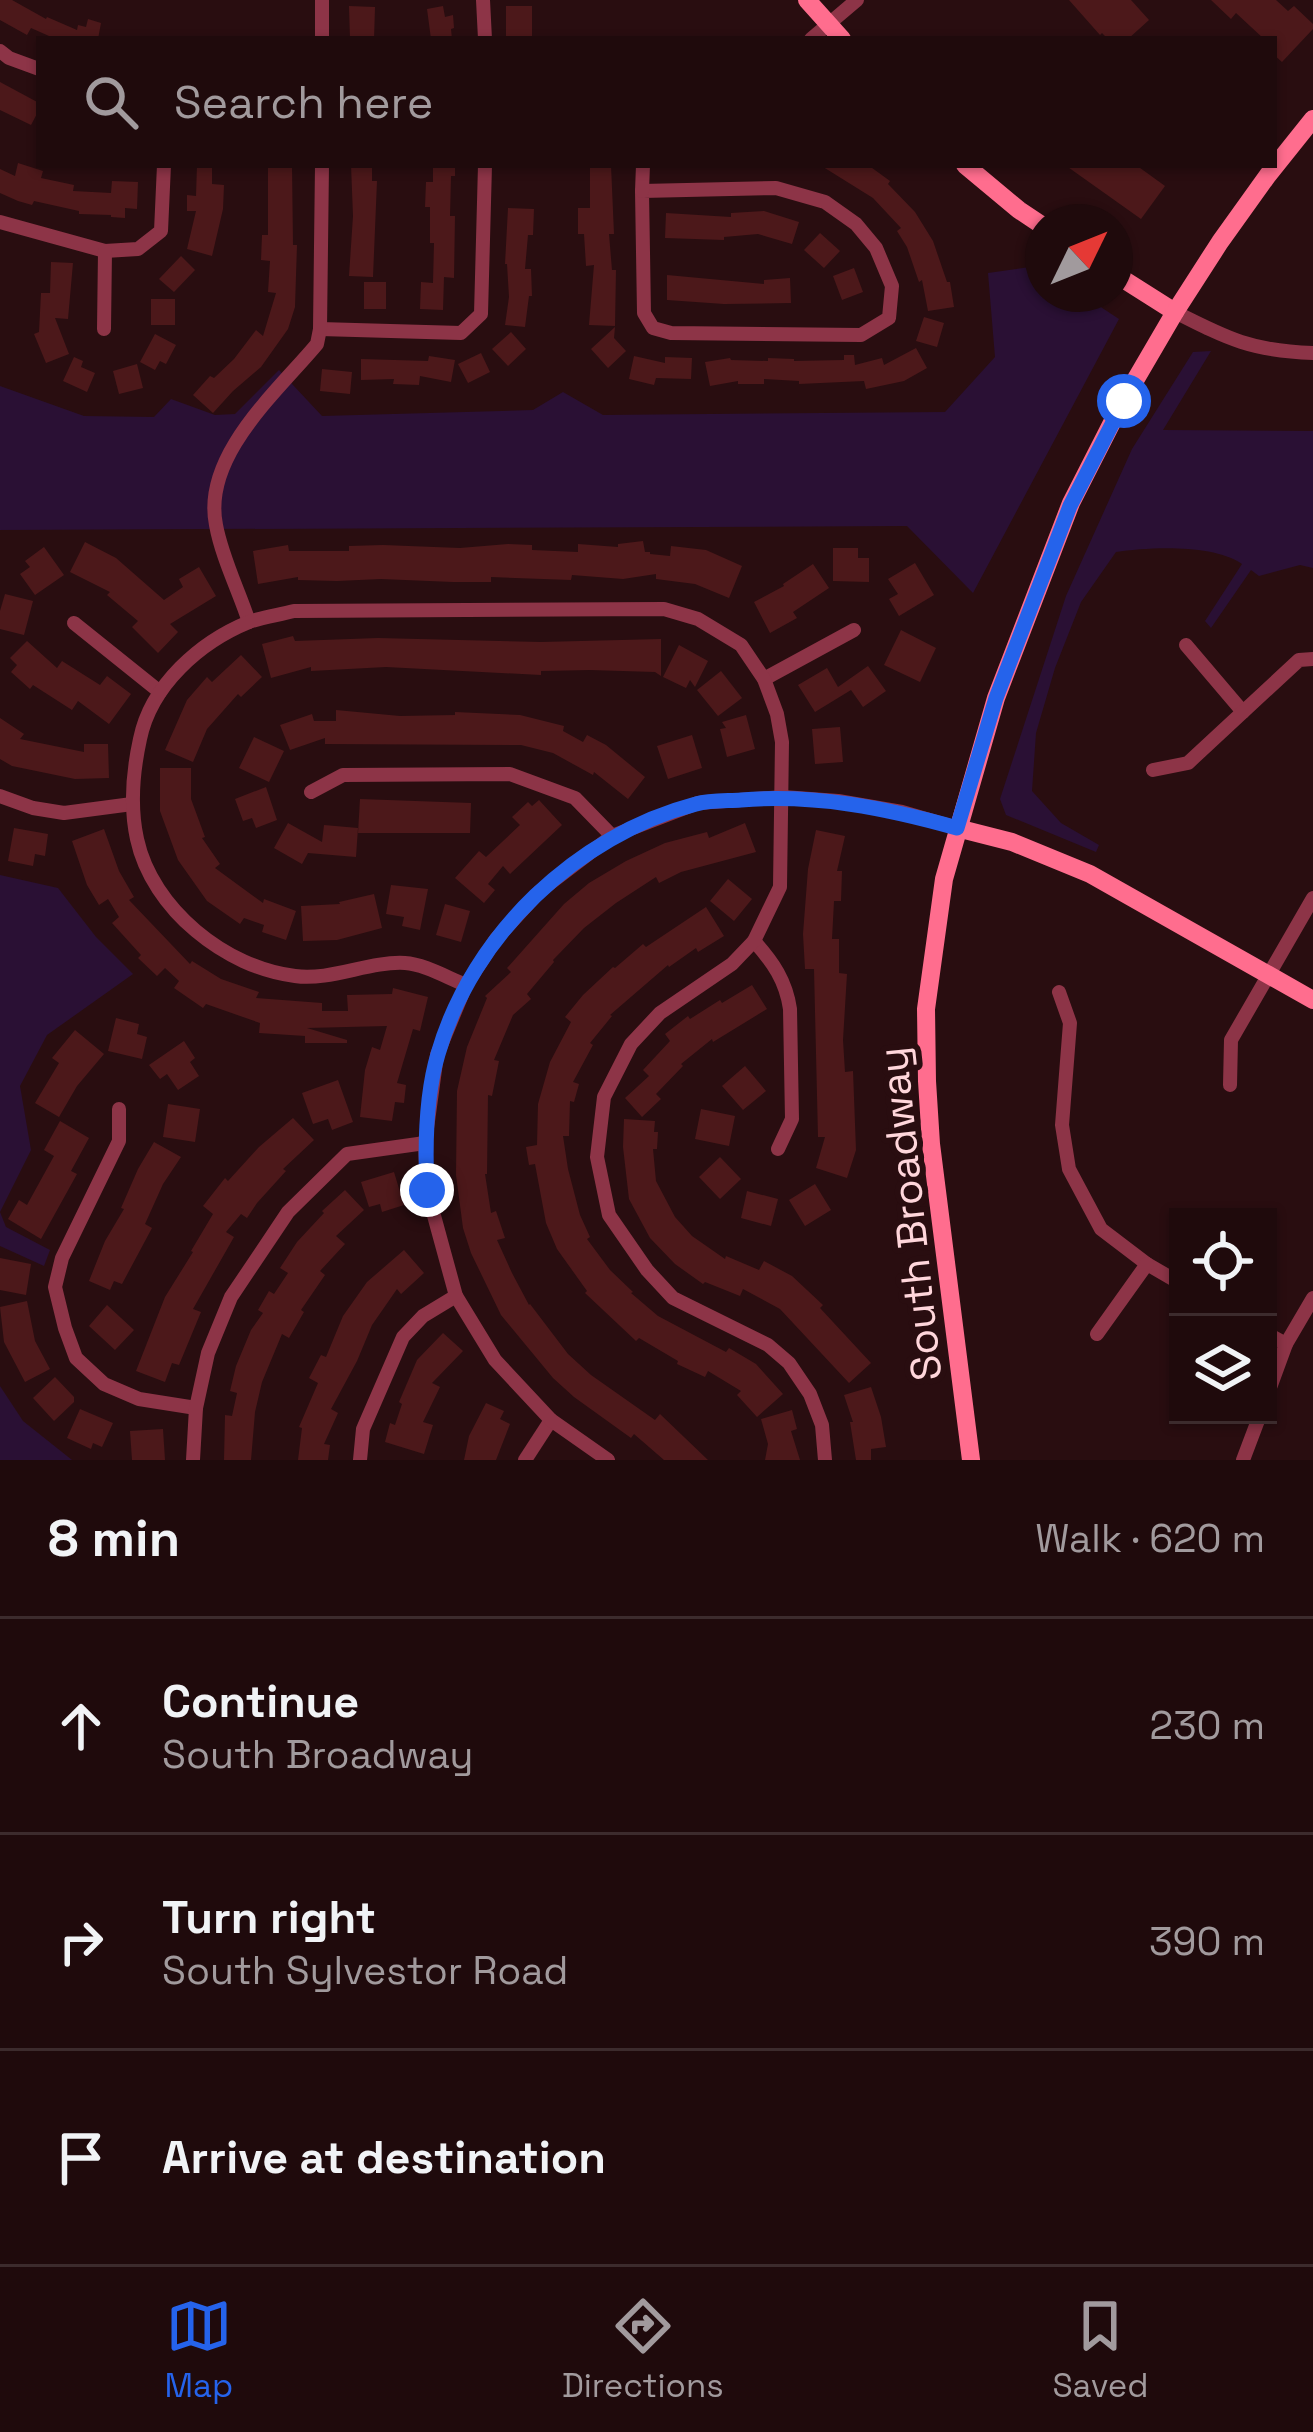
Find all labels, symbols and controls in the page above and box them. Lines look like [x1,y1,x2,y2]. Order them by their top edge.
search box [36,36,1277,168]
icon: search [78,69,144,135]
text: Search here [174,74,433,131]
north arrow [1025,204,1133,312]
route start [1097,374,1151,428]
street label: South Broadway [866,1044,953,1383]
route end [400,1163,454,1217]
map controls [1169,1208,1277,1424]
button: locate [1169,1208,1277,1316]
button: layers [1169,1316,1277,1424]
text: 8 min [48,1506,180,1571]
text: Walk · 620 m [1035,1514,1265,1563]
text: Continue [162,1673,359,1730]
icon: ahead [48,1693,114,1759]
text: 230 m [1150,1701,1265,1750]
text: South Broadway [162,1730,473,1779]
text: Turn right [162,1889,376,1946]
icon: right [48,1909,114,1975]
text: 390 m [1149,1917,1265,1966]
text: South Sylvestor Road [162,1946,568,1995]
icon: arrive [48,2125,114,2191]
text: Arrive at destination [162,2129,606,2186]
tab: Map [164,2293,233,2407]
tab: Directions [562,2293,724,2407]
tab: Saved [1052,2293,1149,2407]

